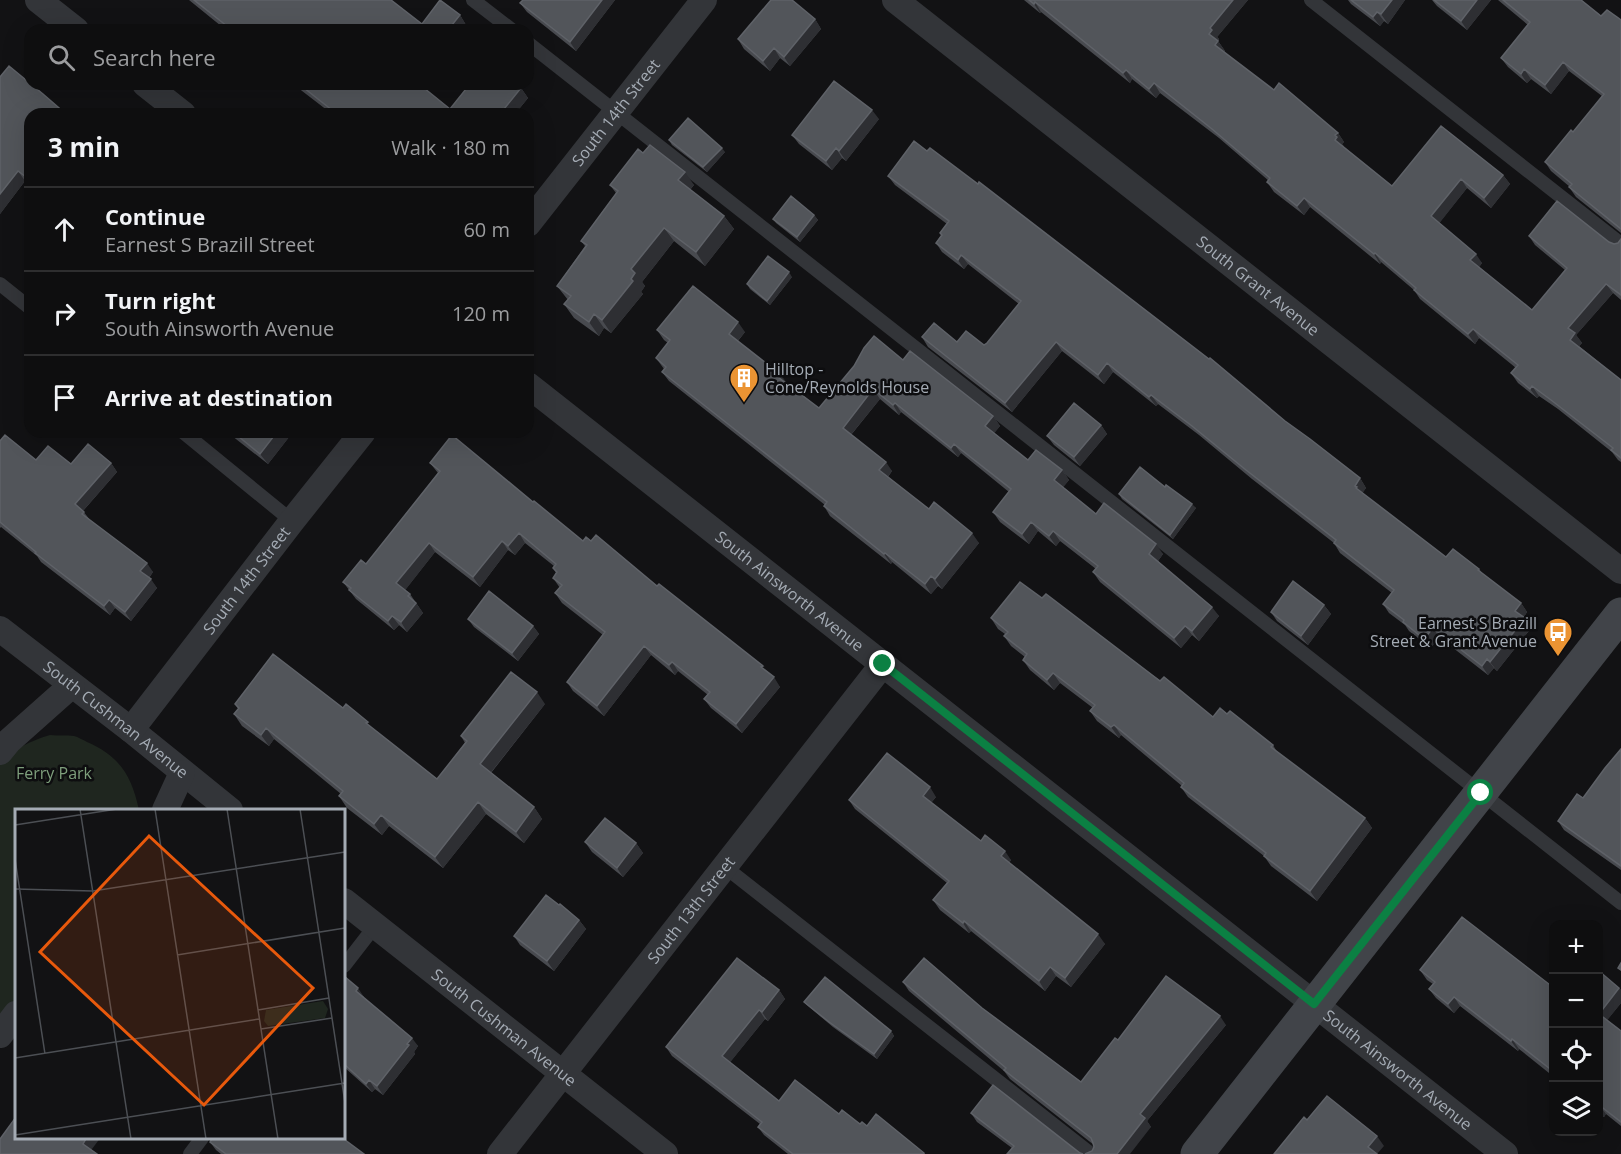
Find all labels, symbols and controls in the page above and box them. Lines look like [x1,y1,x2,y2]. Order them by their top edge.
search box [24,24,534,90]
icon: search [45,41,78,74]
text: Search here [93,42,216,72]
street label: South 14th Street [567,54,665,170]
text: 3 min [48,129,120,165]
text: Walk · 180 m [391,134,510,161]
text: Continue [105,201,205,231]
icon: ahead [48,213,81,246]
text: 60 m [463,216,510,243]
street label: South Grant Avenue [1192,230,1324,341]
text: Earnest S Brazill Street [105,231,315,258]
text: Turn right [105,285,216,315]
icon: right [48,297,81,330]
text: 120 m [452,300,510,327]
text: South Ainsworth Avenue [105,315,334,342]
place label: Hilltop - Cone/Reynolds House [765,358,929,398]
building icon: Hilltop - Cone/Reynolds House [728,362,760,404]
icon: arrive [48,381,81,414]
text: Arrive at destination [105,382,333,412]
street label: South 14th Street [198,522,295,639]
street label: South Ainsworth Avenue [711,526,869,656]
place label: Earnest S Brazill Street & Grant Avenue [1370,612,1537,652]
bus stop icon: Earnest S Brazill Street & Grant Avenue [1542,616,1574,658]
route end [869,650,895,676]
street label: South Cushman Avenue [39,656,193,783]
park label: Ferry Park [16,762,93,784]
route start [1467,779,1493,805]
inset map [15,809,345,1139]
street label: South 13th Street [642,851,740,968]
map controls [1549,920,1603,1136]
button: + [1549,920,1603,974]
street label: South Cushman Avenue [427,963,581,1091]
button: − [1549,974,1603,1028]
street label: South Ainsworth Avenue [1319,1004,1477,1135]
button: locate [1549,1028,1603,1082]
button: layers [1549,1082,1603,1136]

